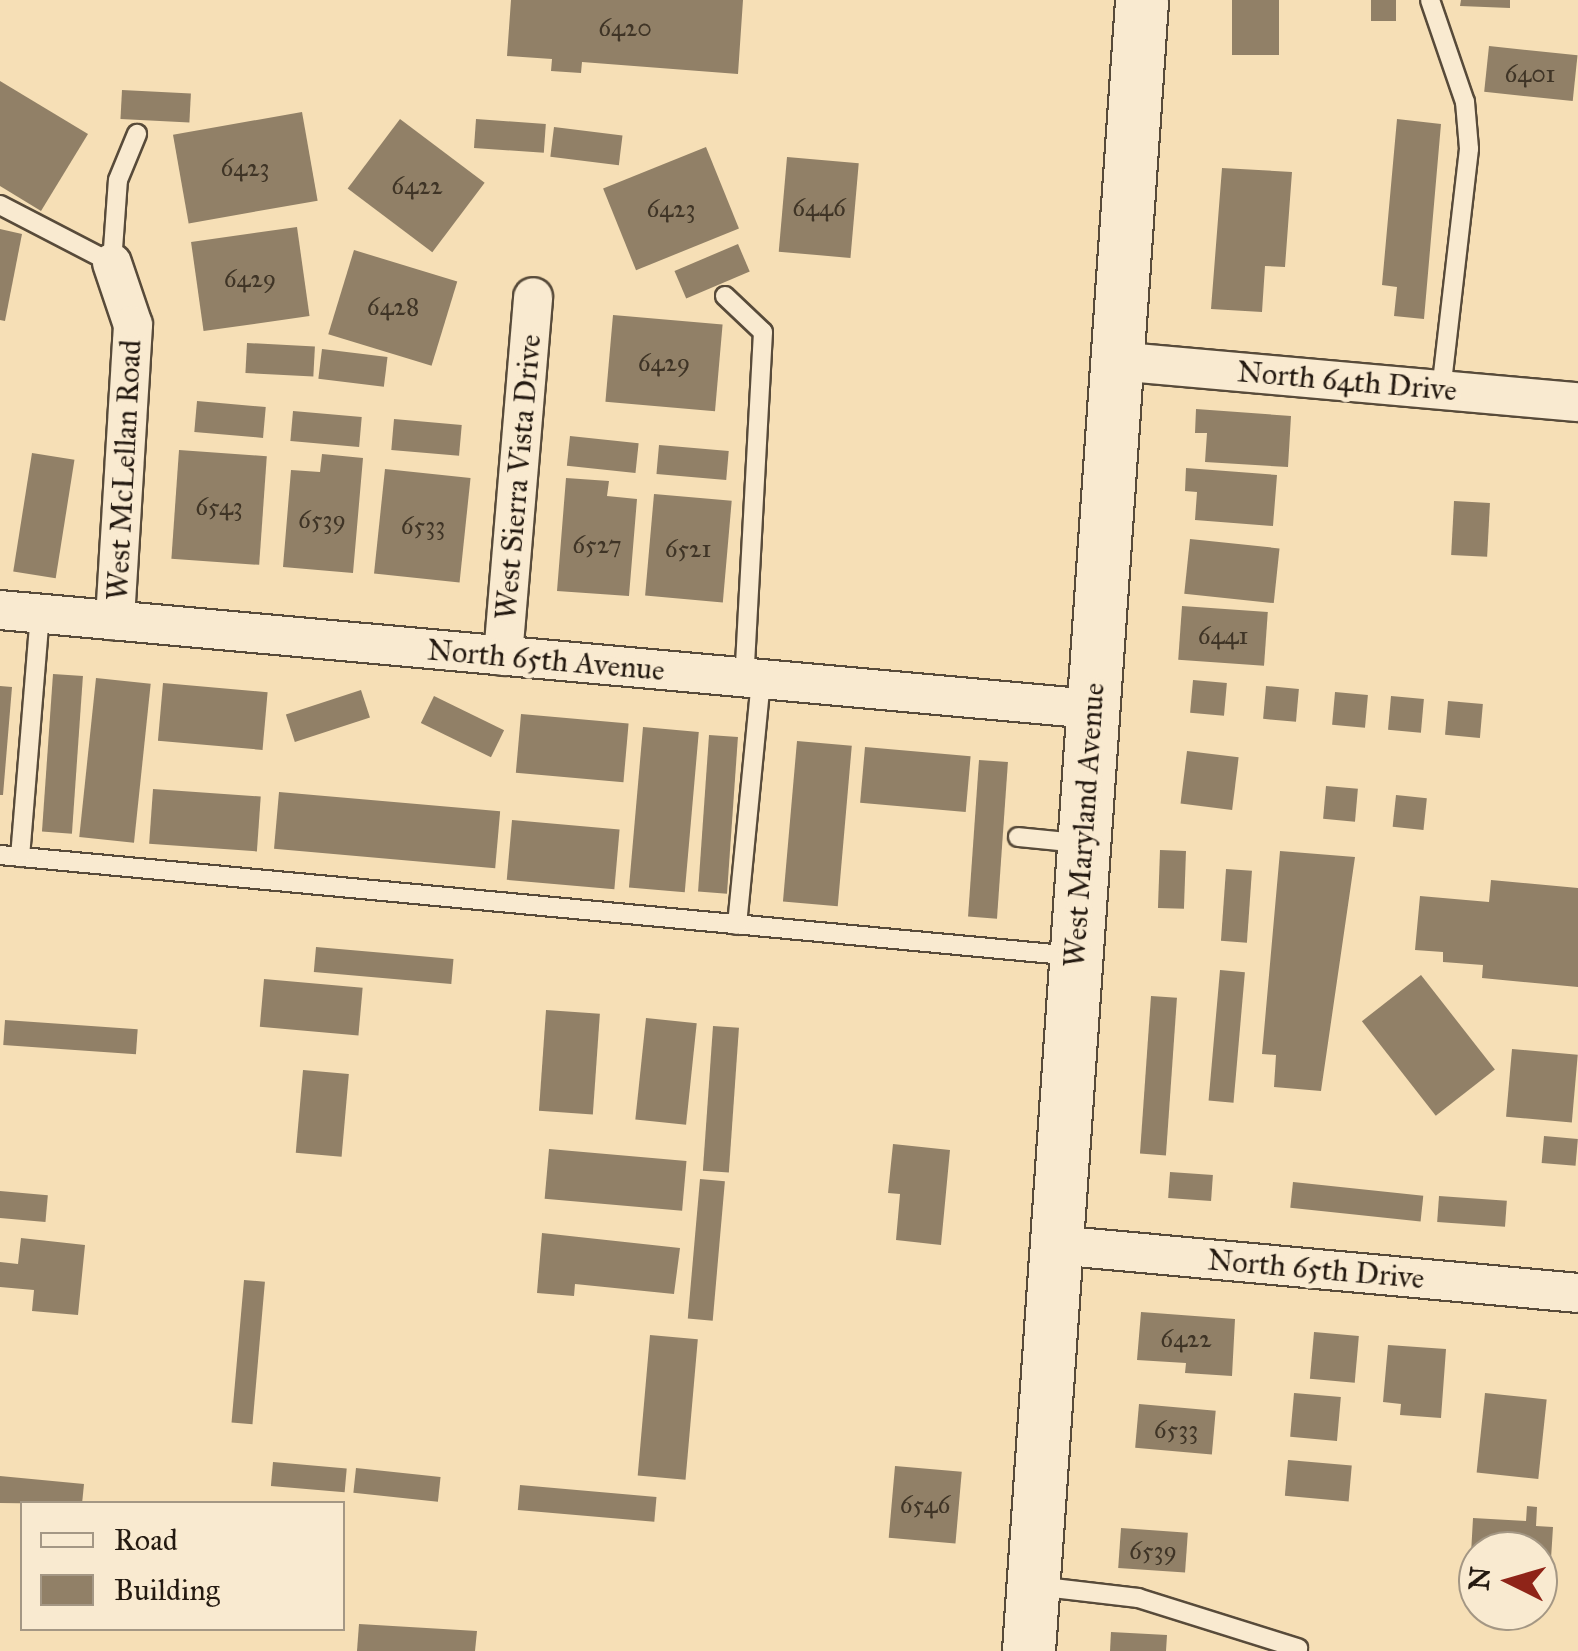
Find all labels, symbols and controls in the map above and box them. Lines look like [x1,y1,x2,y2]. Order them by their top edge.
house number: 6420 [598,13,652,43]
house number: 6401 [1505,59,1555,89]
house number: 6423 [220,153,270,183]
house number: 6422 [391,171,443,201]
house number: 6446 [792,193,846,223]
house number: 6423 [646,194,696,224]
house number: 6429 [224,264,276,294]
house number: 6428 [367,292,419,322]
street label: West Sierra Vista Drive [488,333,548,621]
street label: West McLellan Road [99,339,149,601]
house number: 6429 [638,348,690,378]
street label: North 64th Drive [1236,353,1458,409]
house number: 6543 [195,492,243,522]
house number: 6539 [298,505,346,535]
house number: 6533 [401,511,445,541]
house number: 6527 [572,530,622,560]
house number: 6521 [665,534,711,564]
house number: 6441 [1198,621,1248,651]
street label: North 65th Avenue [426,632,666,688]
street label: West Maryland Avenue [1056,682,1112,968]
street label: North 65th Drive [1206,1242,1426,1296]
house number: 6422 [1160,1324,1212,1354]
house number: 6533 [1154,1415,1198,1445]
house number: 6546 [900,1490,950,1520]
legend [20,1501,345,1631]
text: Road [114,1522,178,1558]
north arrow [1458,1531,1558,1631]
house number: 6539 [1129,1536,1177,1566]
text: N [1461,1565,1498,1592]
text: Building [114,1572,220,1608]

